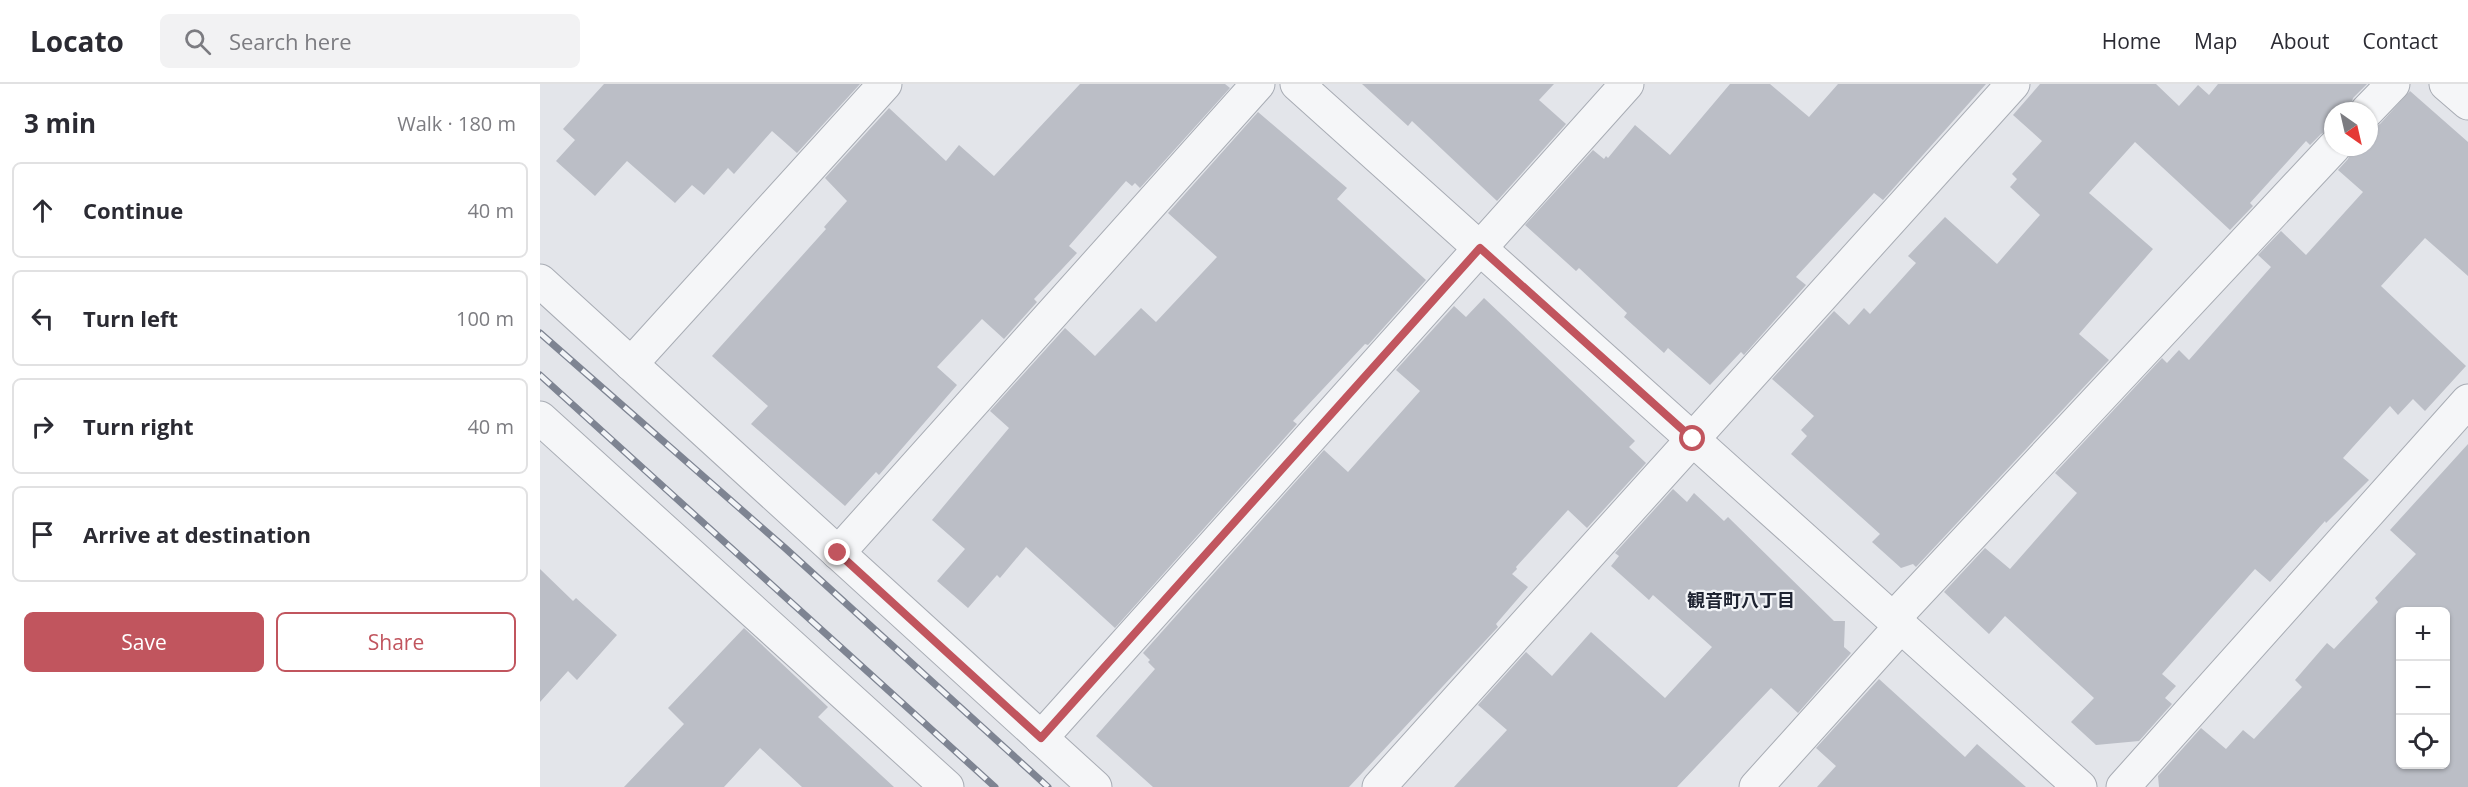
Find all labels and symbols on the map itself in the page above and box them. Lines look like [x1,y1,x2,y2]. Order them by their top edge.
north arrow [2324,102,2378,156]
route start [1679,425,1705,451]
route end [824,539,850,565]
district label: 観音町八丁目 [1687,588,1795,612]

